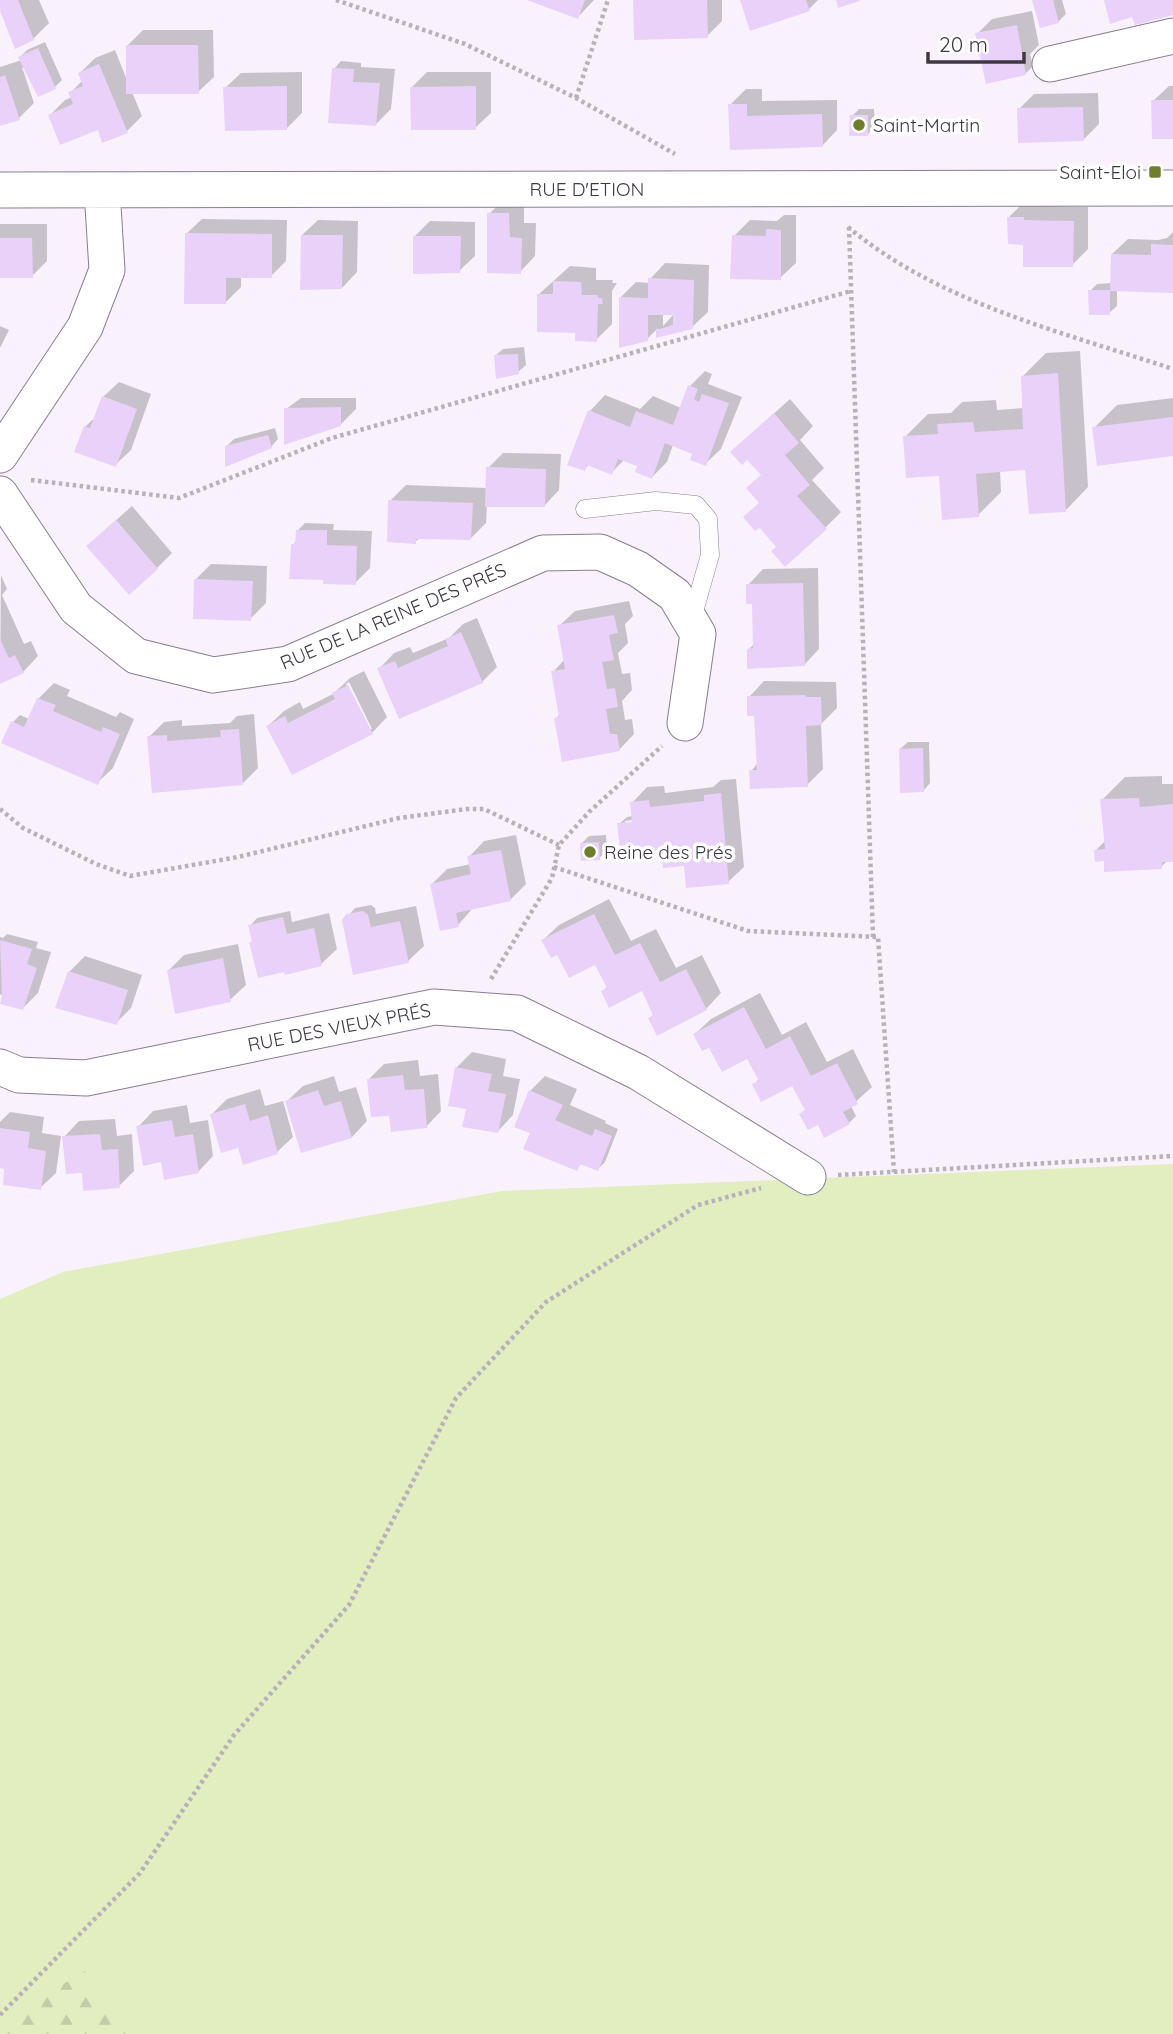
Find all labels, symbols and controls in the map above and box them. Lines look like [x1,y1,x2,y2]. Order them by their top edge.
scale bar [928,21,1024,65]
text: 20 m [939,31,988,57]
place label: Saint-Martin [873,113,980,137]
marker: Saint-Martin [851,117,867,133]
place label: Saint-Eloi [1059,160,1141,184]
marker: Saint-Eloi [1147,164,1163,180]
street label: RUE D'ETION [530,177,644,201]
street label: RUE DE LA REINE DES PRÉS [276,557,510,675]
place label: Reine des Prés [604,840,733,864]
marker: Reine des Prés [582,844,598,860]
street label: RUE DES VIEUX PRÉS [245,997,433,1057]

